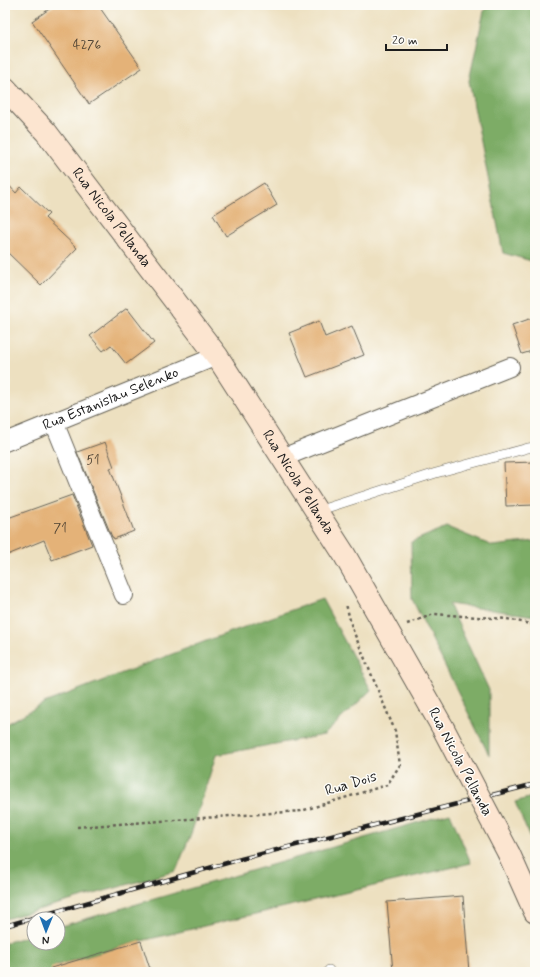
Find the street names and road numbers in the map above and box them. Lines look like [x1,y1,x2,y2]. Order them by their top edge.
street label: Rua Nicola Pellanda [67,164,156,272]
street label: Rua Estanislau Selenko [40,363,182,436]
street label: Rua Nicola Pellanda [257,426,339,538]
street label: Rua Nicola Pellanda [423,704,497,820]
street label: Rua Dois [323,767,380,801]

